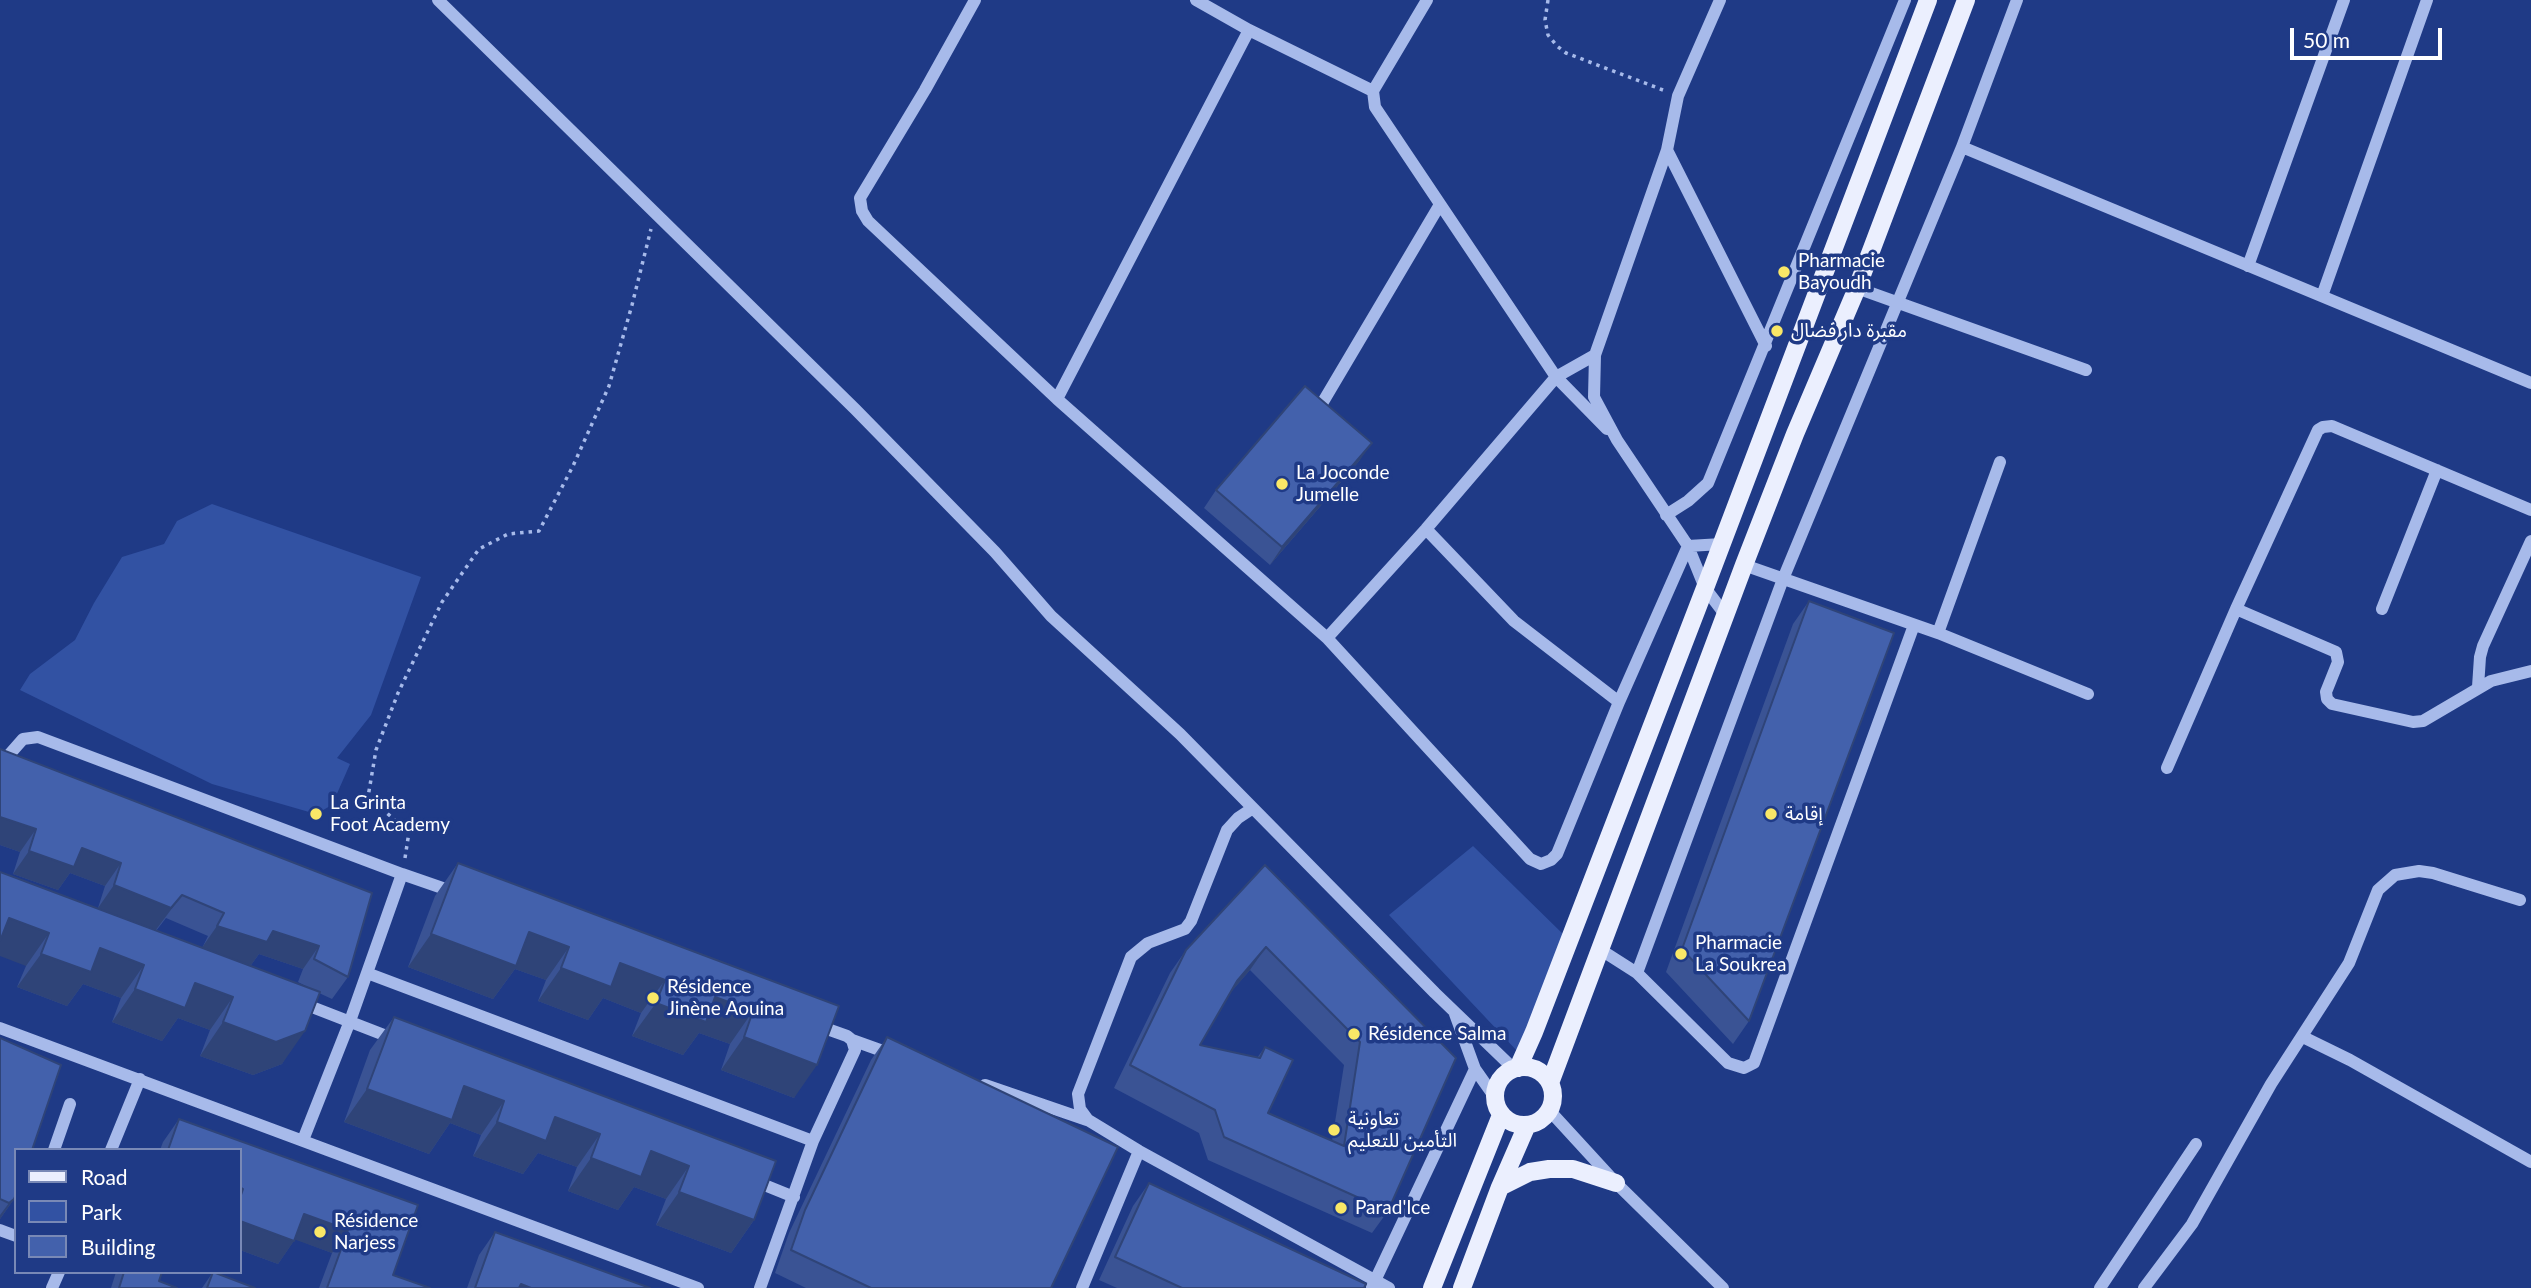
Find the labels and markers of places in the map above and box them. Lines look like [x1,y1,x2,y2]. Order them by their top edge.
place label: Pharmacie Bayoudh [1798,250,1885,294]
marker: Pharmacie Bayoudh [1776,264,1792,280]
place label: مقبرة دار فضال [1791,320,1907,342]
marker: مقبرة دار فضال [1769,323,1785,339]
place label: La Joconde Jumelle [1296,462,1389,506]
marker: La Joconde Jumelle [1274,476,1290,492]
place label: La Grinta Foot Academy [330,792,450,836]
place label: إقامة [1785,803,1823,825]
marker: La Grinta Foot Academy [308,806,324,822]
marker: إقامة [1763,806,1779,822]
place label: Pharmacie La Soukrea [1695,932,1786,976]
marker: Pharmacie La Soukrea [1673,946,1689,962]
place label: Résidence Jinène Aouina [667,976,784,1020]
marker: Résidence Jinène Aouina [645,990,661,1006]
place label: Résidence Salma [1368,1023,1506,1045]
marker: Résidence Salma [1346,1026,1362,1042]
place label: تعاونية التأمين للتعليم [1348,1108,1457,1152]
marker: تعاونية التأمين للتعليم [1326,1122,1342,1138]
place label: Parad'Ice [1355,1197,1430,1219]
marker: Parad'Ice [1333,1200,1349,1216]
place label: Résidence Narjess [334,1210,418,1254]
marker: Résidence Narjess [312,1224,328,1240]

